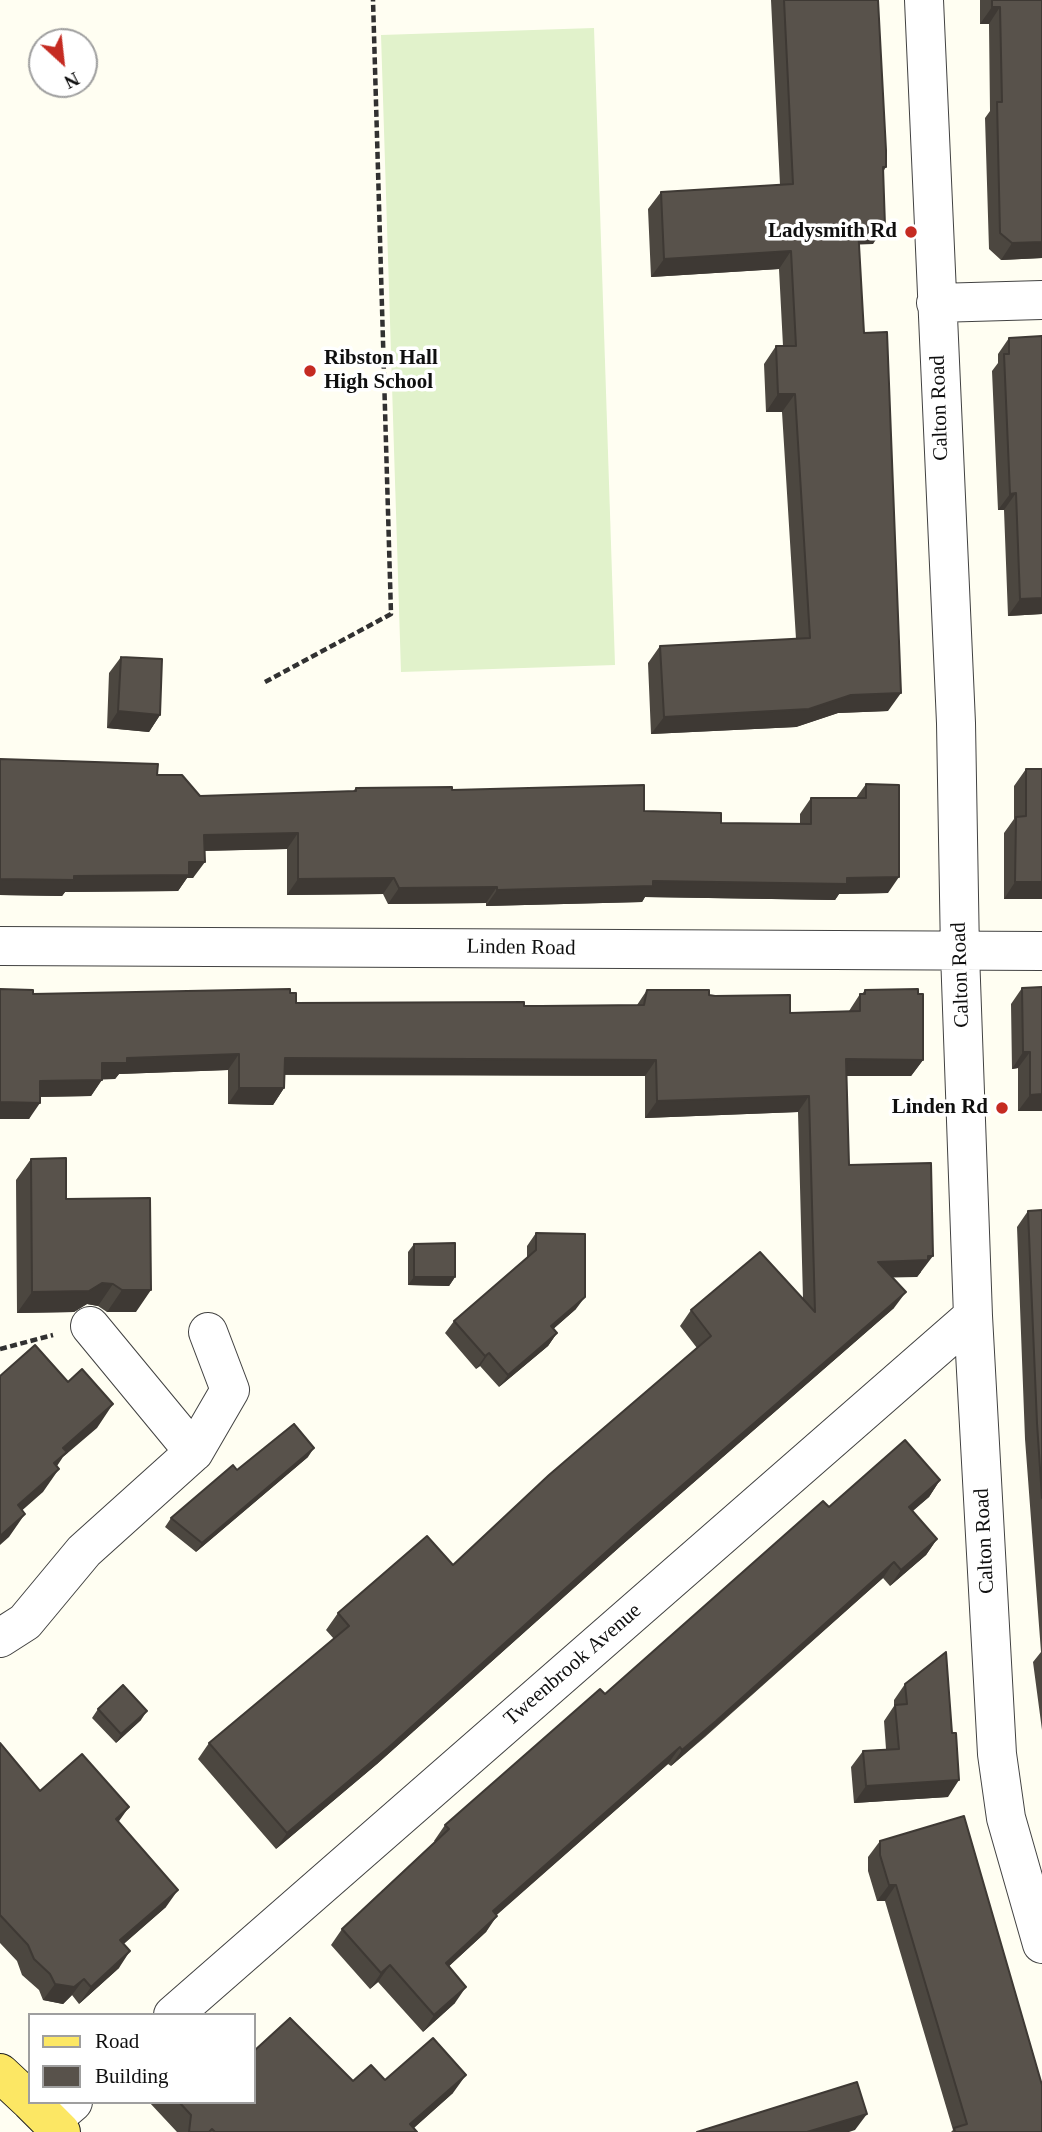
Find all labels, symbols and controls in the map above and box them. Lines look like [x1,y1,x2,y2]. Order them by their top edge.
north arrow [28,28,98,98]
text: N [61,68,83,93]
place label: Ladysmith Rd [768,219,897,245]
marker: Ladysmith Rd [903,224,919,240]
place label: Ribston Hall High School [324,346,438,396]
street label: Calton Road [926,355,954,461]
marker: Ribston Hall High School [302,363,318,379]
street label: Calton Road [947,922,975,1028]
street label: Linden Road [466,934,576,962]
place label: Linden Rd [892,1095,988,1121]
marker: Linden Rd [994,1100,1010,1116]
street label: Calton Road [970,1488,1000,1594]
street label: Tweenbrook Avenue [499,1599,647,1731]
legend [28,2013,256,2104]
text: Road [95,2029,139,2053]
text: Building [95,2064,169,2088]

